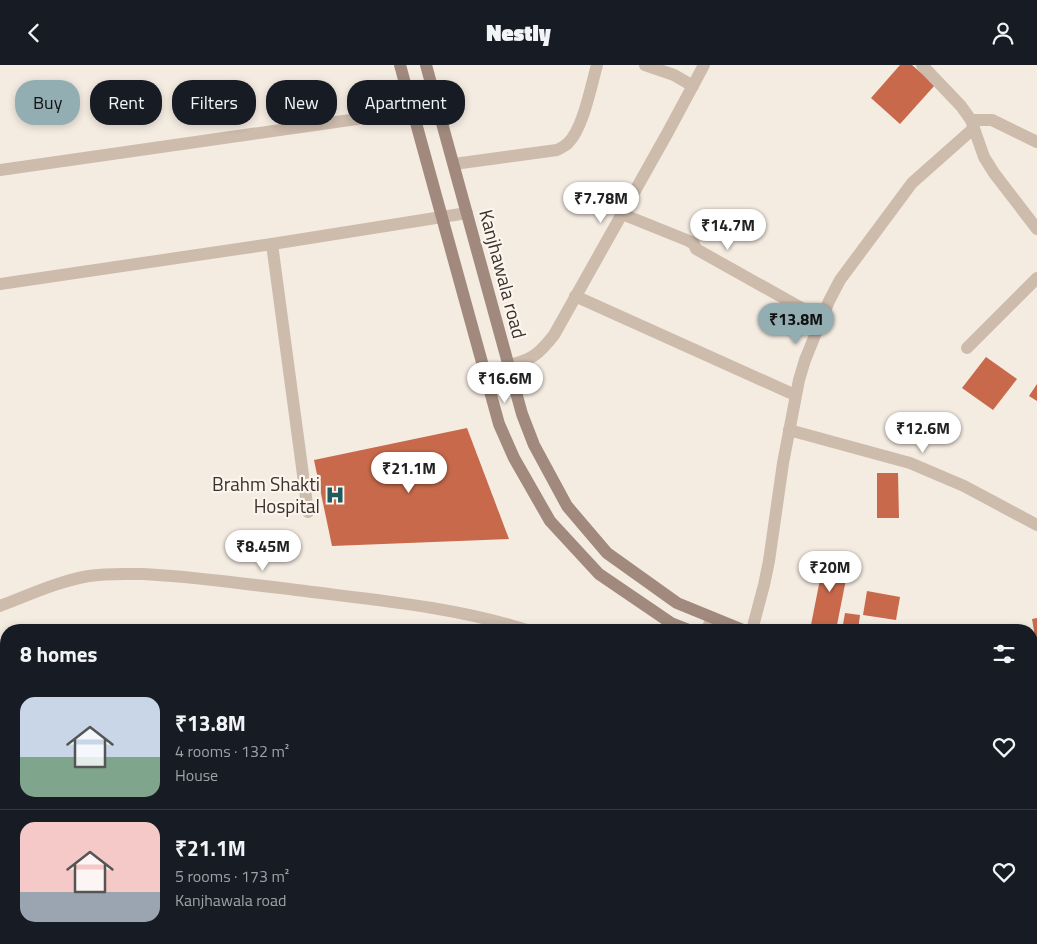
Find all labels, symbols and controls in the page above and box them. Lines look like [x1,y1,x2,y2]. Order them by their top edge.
text: Nestly [486,16,551,50]
icon: back [20,19,48,47]
icon: person [989,19,1017,47]
chip: Buy [15,80,80,125]
chip: Rent [90,80,162,125]
chip: Filters [172,80,256,125]
chip: New [266,80,337,125]
chip: Apartment [347,80,465,125]
pin: ₹7.78M [560,181,642,224]
text: ₹7.78M [574,186,628,210]
street label: Kanjhawala road [472,206,535,342]
pin: ₹14.7M [687,209,769,251]
text: ₹14.7M [701,213,755,237]
pin: ₹13.8M [755,303,837,345]
text: ₹13.8M [769,307,823,331]
pin: ₹16.6M [464,361,546,404]
text: ₹16.6M [478,366,532,390]
pin: ₹12.6M [882,411,964,454]
text: ₹12.6M [896,416,950,440]
pin: ₹21.1M [368,451,450,494]
text: ₹21.1M [382,456,436,480]
place label: Brahm Shakti Hospital [212,469,320,520]
hospital icon: Brahm Shakti Hospital [324,484,346,506]
pin: ₹8.45M [222,529,304,572]
text: ₹8.45M [236,534,290,558]
pin: ₹20M [800,551,860,593]
text: ₹20M [810,555,850,579]
text: 8 homes [20,638,97,670]
icon: filters [990,640,1018,668]
text: ₹13.8M [175,707,246,739]
icon: home [60,717,120,777]
icon: heart [990,733,1018,761]
text: 4 rooms · 132 m² [175,739,289,763]
text: House [175,763,218,787]
text: ₹21.1M [175,832,246,864]
icon: home [60,842,120,902]
icon: heart [990,858,1018,886]
text: 5 rooms · 173 m² [175,864,289,888]
text: Kanjhawala road [175,888,287,912]

